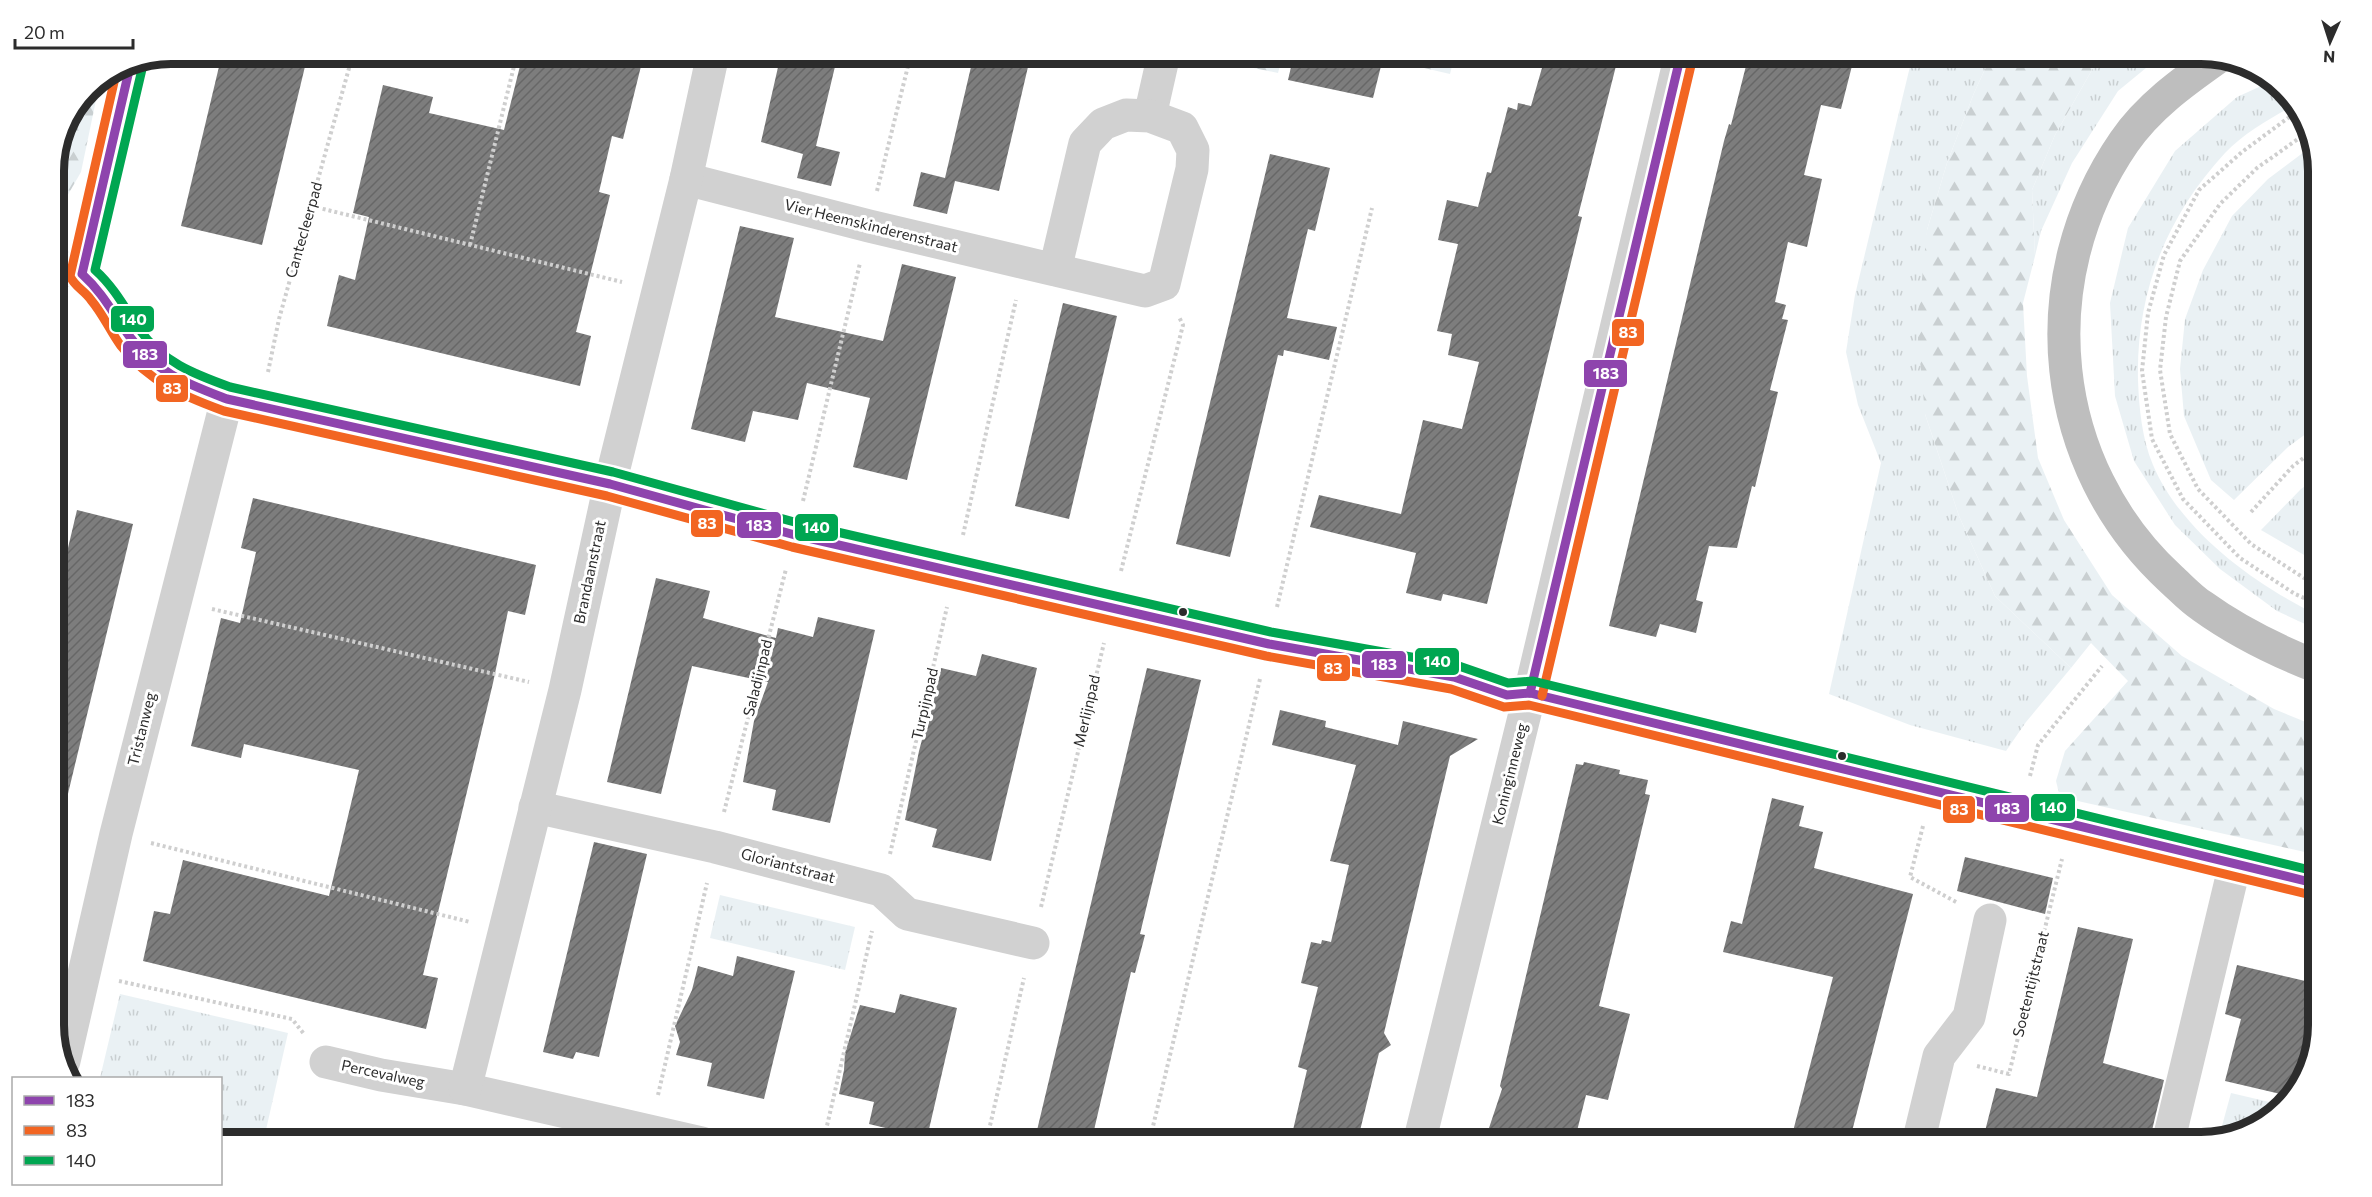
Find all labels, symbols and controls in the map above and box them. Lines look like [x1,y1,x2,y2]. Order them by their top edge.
scale bar [15,12,134,50]
north arrow [2300,12,2360,72]
text: 20 m [24,21,65,43]
text: N [2323,48,2336,67]
street label: Cantecleerpad [281,180,325,280]
street label: Vier Heemskinderenstraat [783,195,960,255]
line badge: 140 [110,305,155,333]
text: 140 [119,309,147,328]
line badge: 83 [1611,318,1645,347]
text: 83 [1618,322,1638,341]
line badge: 183 [122,340,168,369]
text: 183 [132,344,158,363]
line badge: 183 [1583,359,1628,388]
text: 183 [1593,363,1619,382]
line badge: 83 [155,374,189,403]
text: 83 [162,378,182,397]
line badge: 83 [690,509,724,538]
line badge: 183 [736,511,782,539]
text: 83 [697,513,717,532]
line badge: 140 [794,513,839,542]
text: 183 [746,515,772,534]
text: 140 [802,517,830,536]
street label: Brandaanstraat [569,518,609,625]
unlabelled marker [1177,606,1189,618]
street label: Saladijnpad [739,637,775,718]
line badge: 140 [1414,647,1460,676]
line badge: 183 [1361,650,1407,679]
text: 140 [1423,651,1451,670]
line badge: 83 [1316,654,1351,682]
text: 183 [1371,654,1397,673]
text: 83 [1323,658,1343,677]
street label: Turpijnpad [907,666,941,741]
street label: Merlijnpad [1069,673,1103,749]
street label: Tristanweg [123,690,159,767]
street label: Koninginneweg [1488,721,1530,827]
unlabelled marker [1836,750,1848,762]
line badge: 140 [2030,793,2076,822]
line badge: 183 [1984,794,2030,823]
line badge: 83 [1942,795,1976,824]
text: 140 [2039,797,2067,816]
text: 183 [1994,798,2020,817]
text: 83 [1949,799,1969,818]
street label: Gloriantstraat [739,844,837,886]
street label: Soetentijtstraat [2008,929,2052,1039]
street label: Percevalweg [340,1055,427,1091]
legend [12,1077,222,1185]
text: 183 [66,1089,95,1111]
text: 83 [66,1119,87,1141]
text: 140 [66,1149,96,1171]

